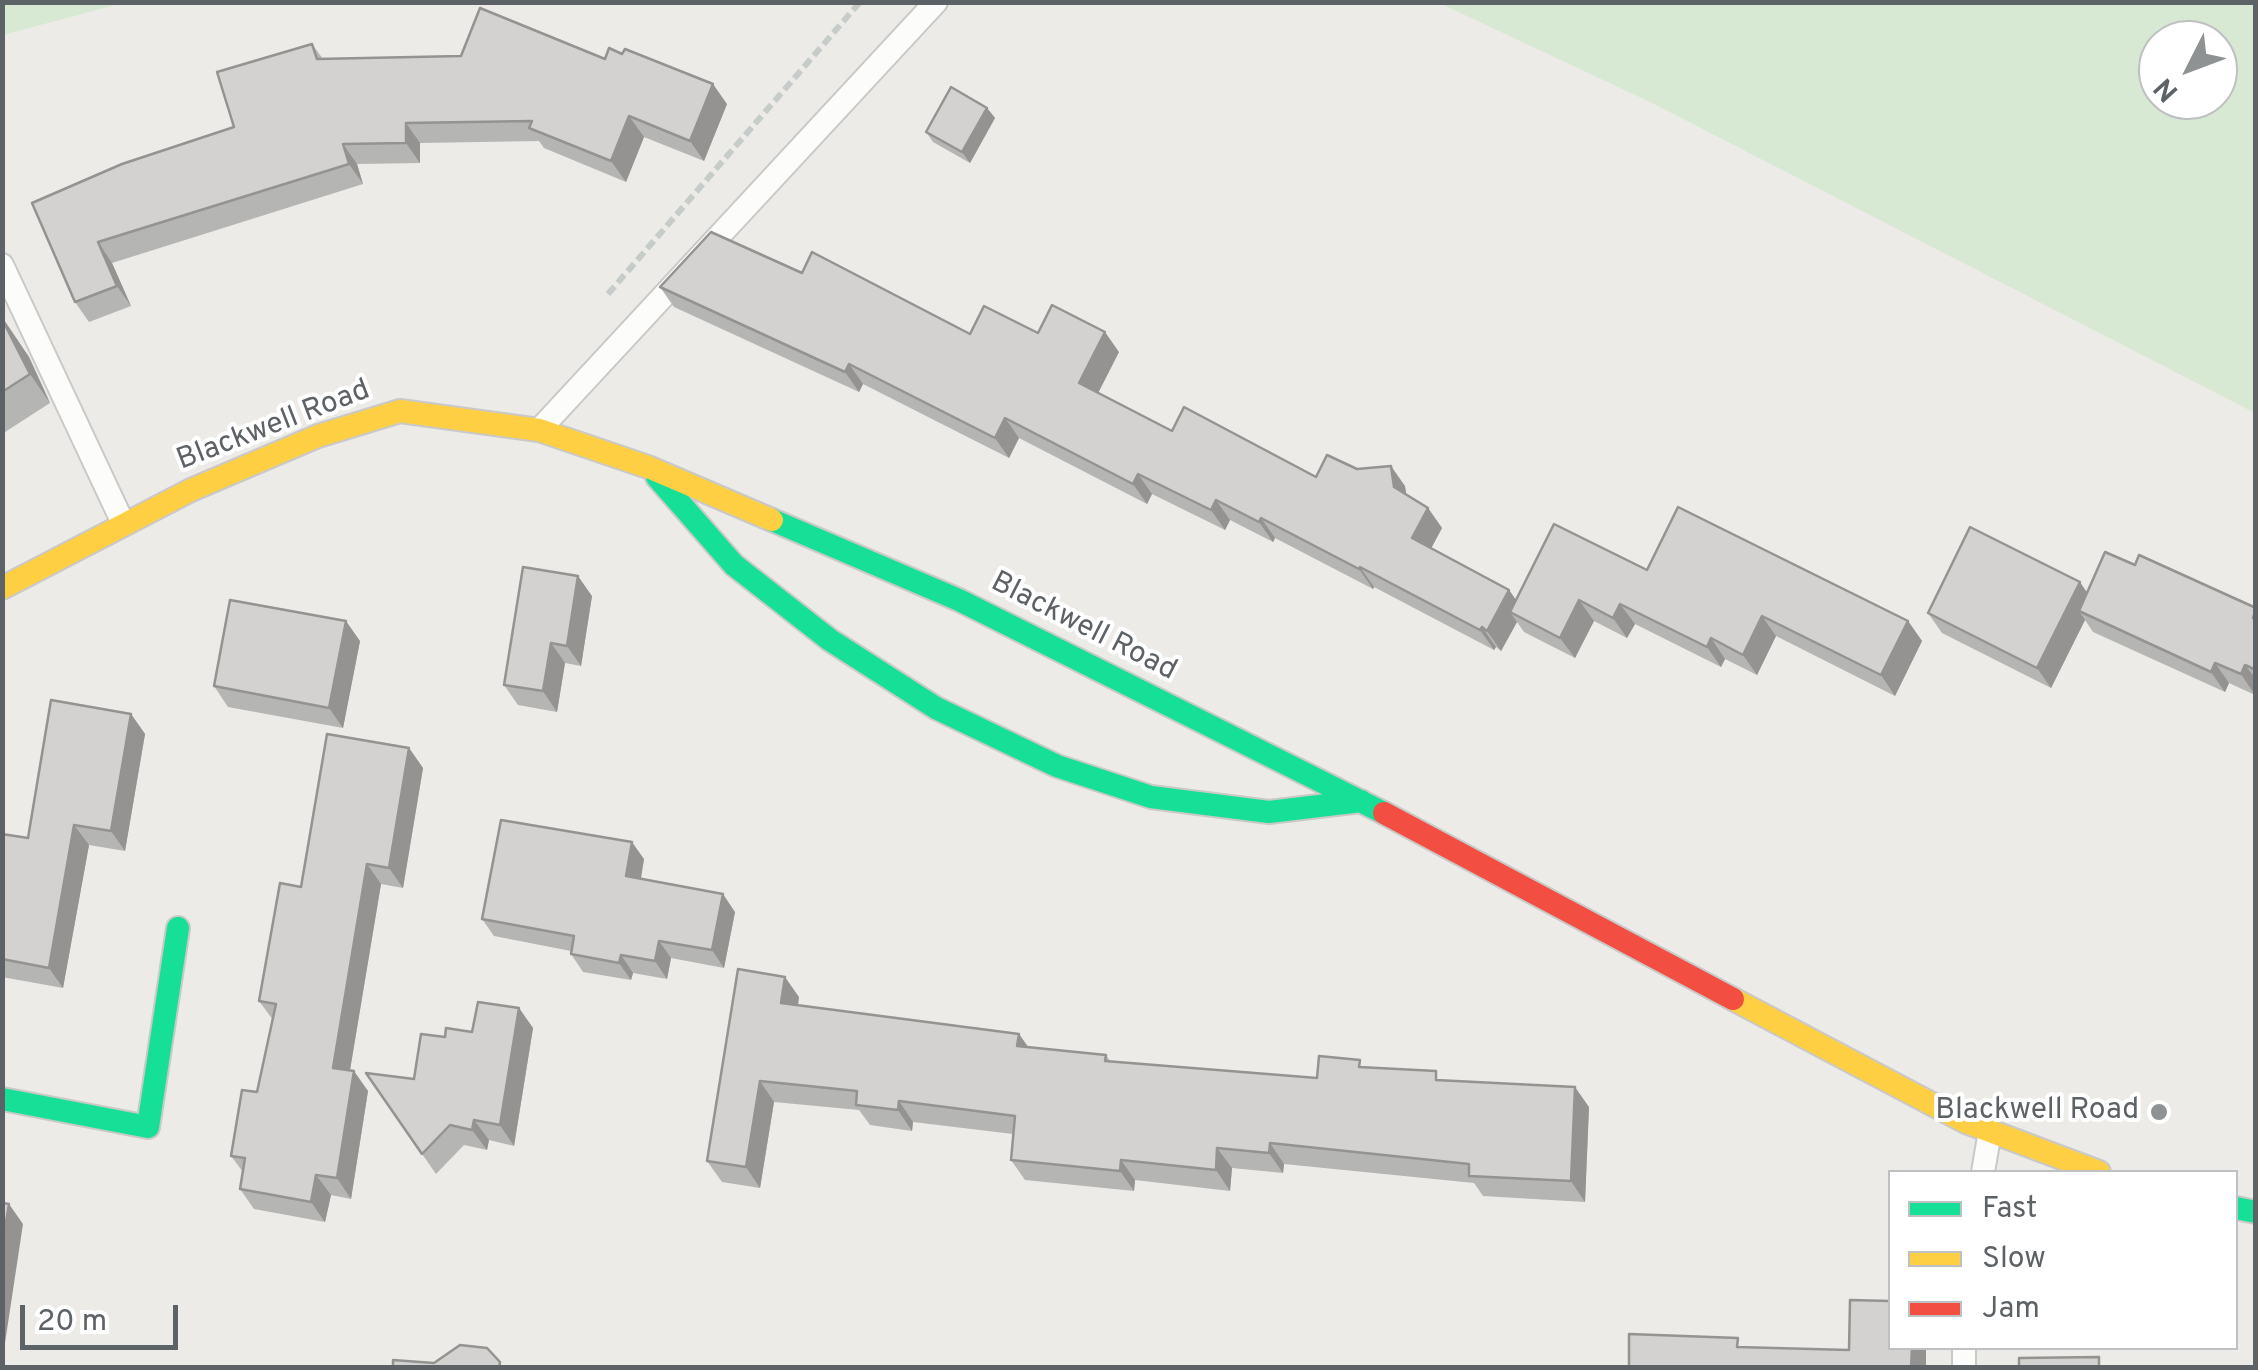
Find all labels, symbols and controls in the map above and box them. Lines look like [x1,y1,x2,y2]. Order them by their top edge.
north arrow [2138,20,2238,120]
text: N [2147,69,2187,108]
street label: Blackwell Road [172,374,376,480]
street label: Blackwell Road [984,566,1182,690]
place label: Blackwell Road [1935,1094,2139,1130]
marker: Blackwell Road [2148,1101,2170,1123]
legend [1888,1170,2238,1350]
text: Fast [1982,1191,2037,1228]
text: Slow [1982,1241,2046,1278]
scale bar [25,1285,182,1347]
text: Jam [1982,1291,2040,1328]
text: 20 m [37,1304,107,1341]

